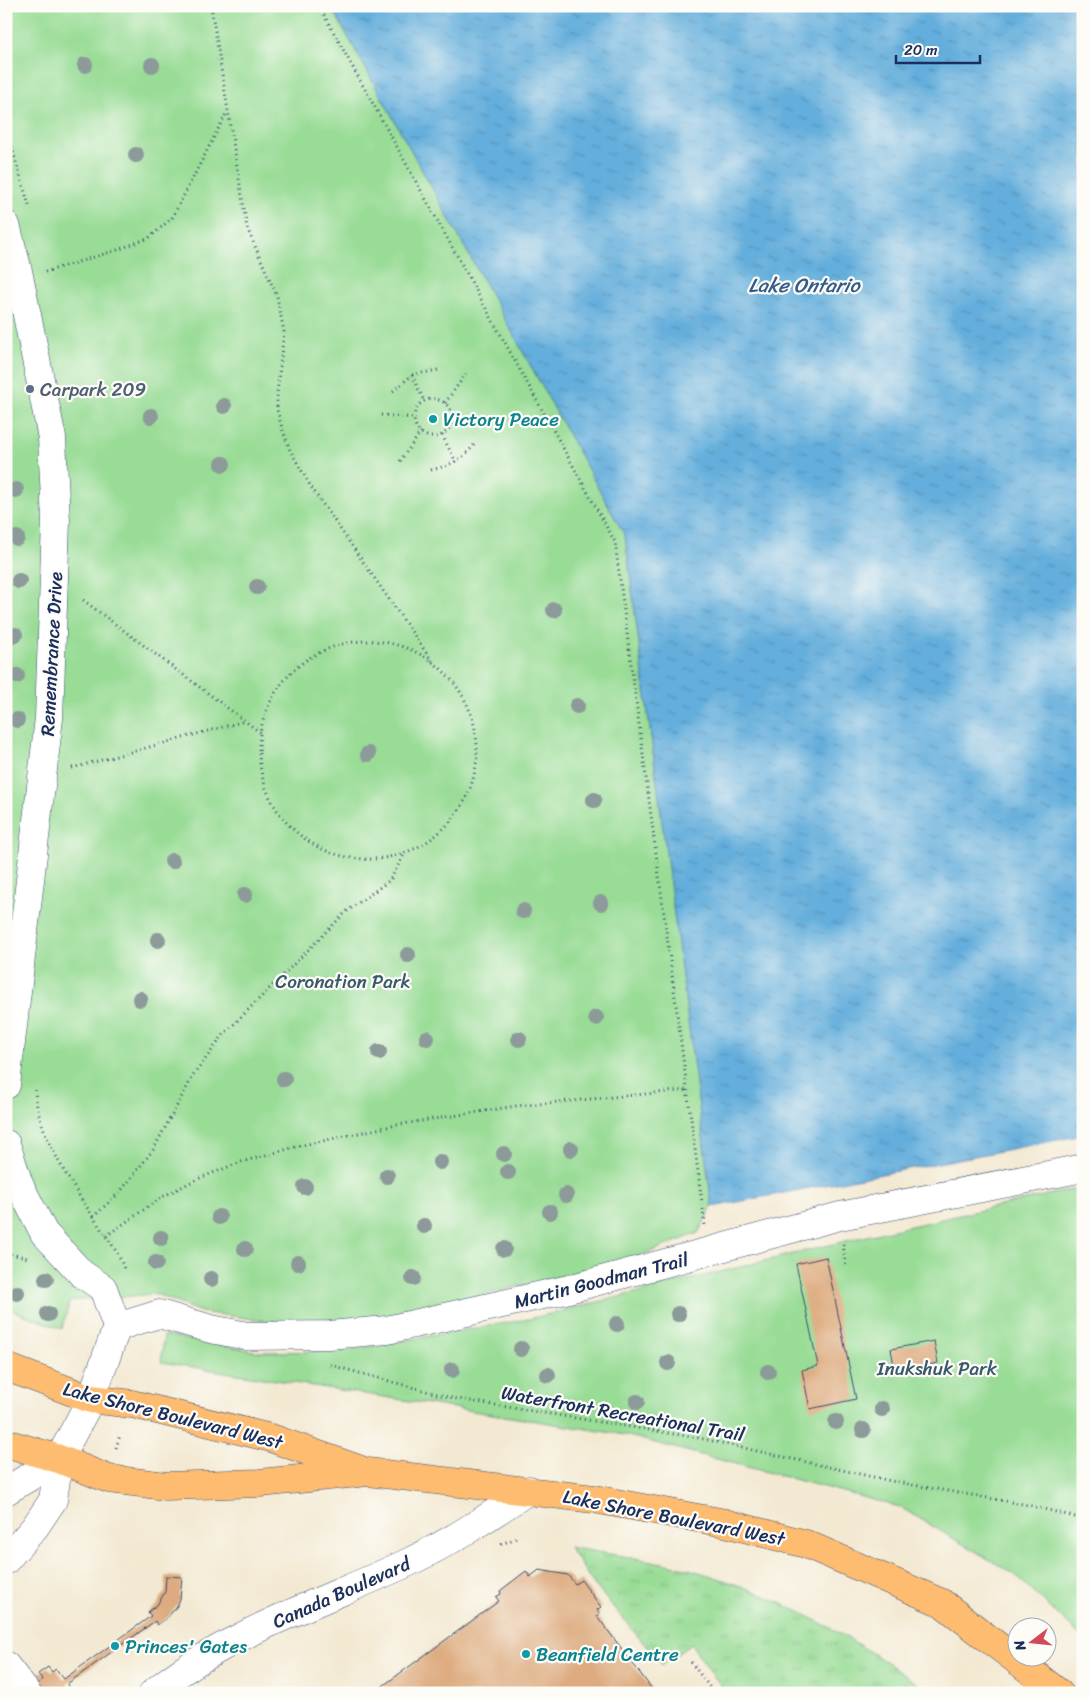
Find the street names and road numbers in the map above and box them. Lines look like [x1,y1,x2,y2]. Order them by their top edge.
street label: Remembrance Drive [31,571,72,737]
street label: Martin Goodman Trail [510,1243,692,1318]
street label: Lake Shore Boulevard West [60,1372,288,1459]
street label: Waterfront Recreational Trail [499,1376,748,1451]
street label: Lake Shore Boulevard West [560,1480,789,1555]
street label: Canada Boulevard [267,1546,417,1638]

